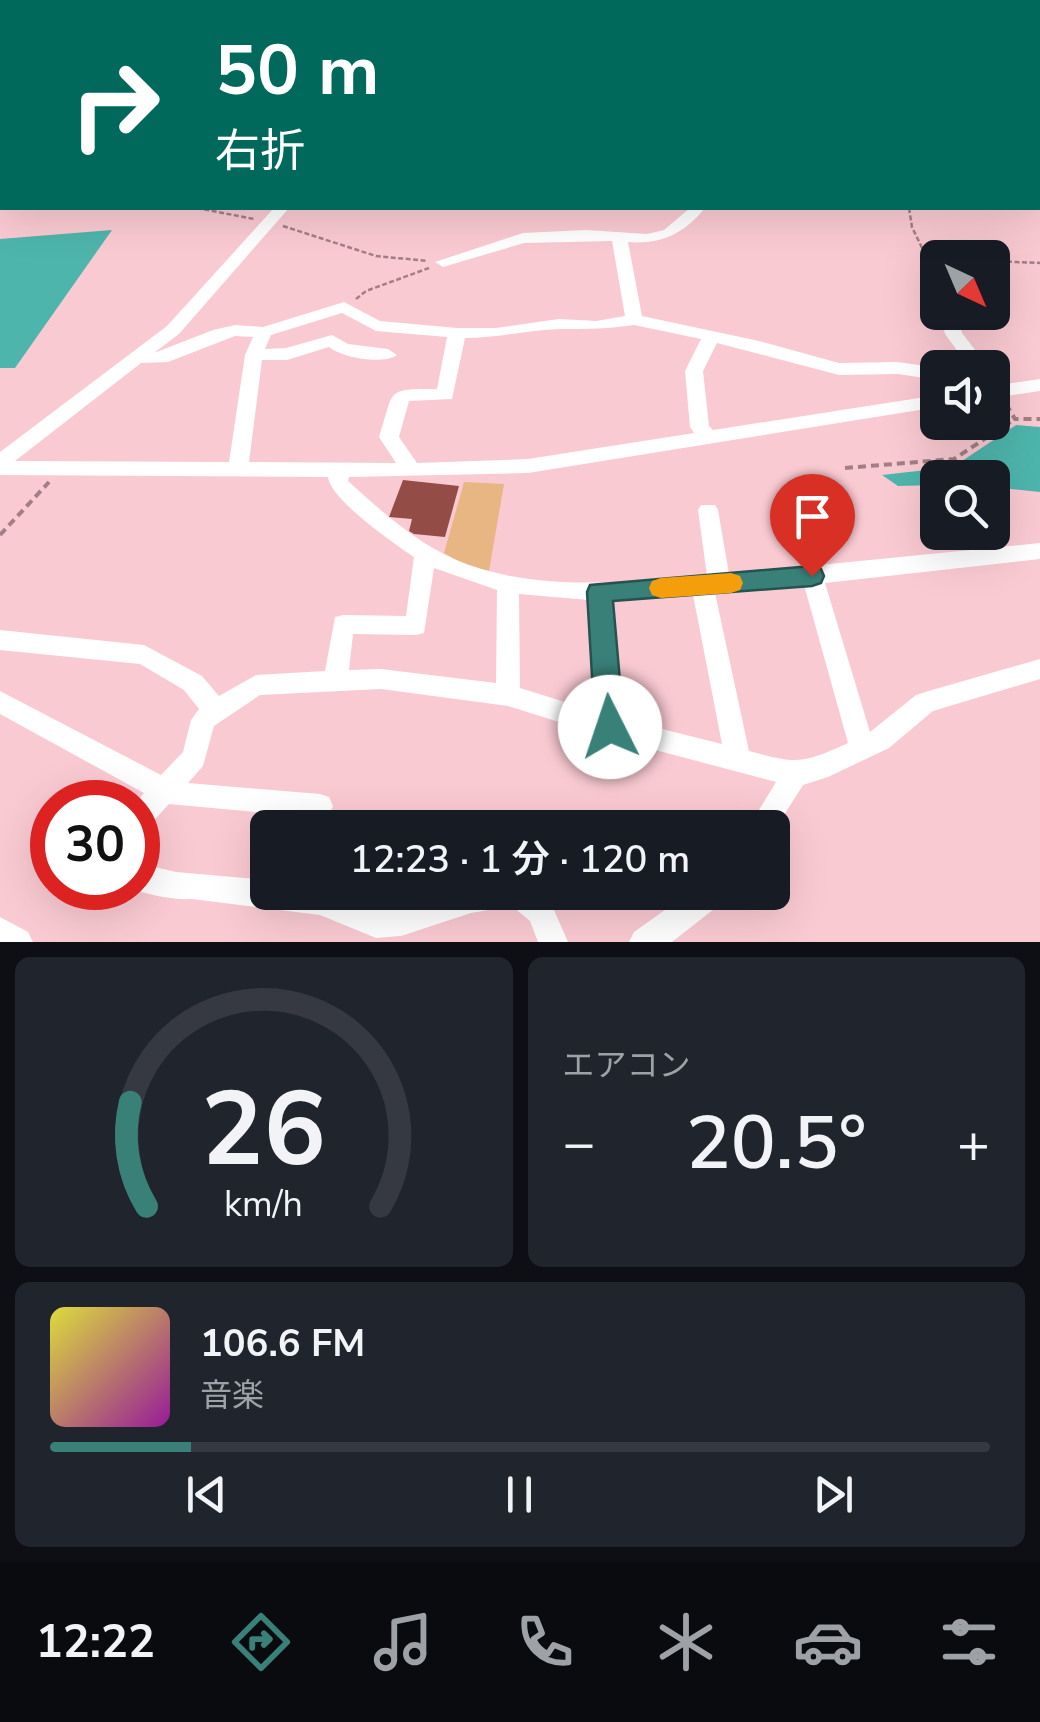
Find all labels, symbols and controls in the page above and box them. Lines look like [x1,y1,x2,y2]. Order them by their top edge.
text: 50 m [215,23,379,119]
icon: right [50,40,180,170]
text: 右折 [215,121,305,182]
north arrow [920,240,1010,330]
map controls [920,240,1010,550]
button: sound [920,350,1010,440]
button: search [920,460,1010,550]
pin [770,474,855,577]
icon: arrive [785,489,840,544]
position arrow [558,675,662,779]
speed limit sign: 30 [30,780,160,910]
text: 12:23 · 1 分 · 120 m [350,834,690,885]
text: エアコン [563,1044,691,1087]
text: 26 [201,1059,326,1201]
text: 20.5° [686,1092,867,1194]
text: − [563,1106,596,1181]
text: + [957,1106,990,1181]
text: km/h [224,1180,303,1229]
text: 106.6 FM [200,1318,365,1369]
text: 音楽 [200,1374,264,1417]
icon: previous [179,1467,234,1522]
icon: pause [492,1467,547,1522]
icon: next [806,1467,861,1522]
icon: directions [226,1607,296,1677]
icon: music [368,1607,438,1677]
icon: phone [510,1607,580,1677]
icon: climate [651,1607,721,1677]
icon: car [793,1607,863,1677]
icon: filters [934,1607,1004,1677]
text: 12:22 [36,1612,155,1673]

